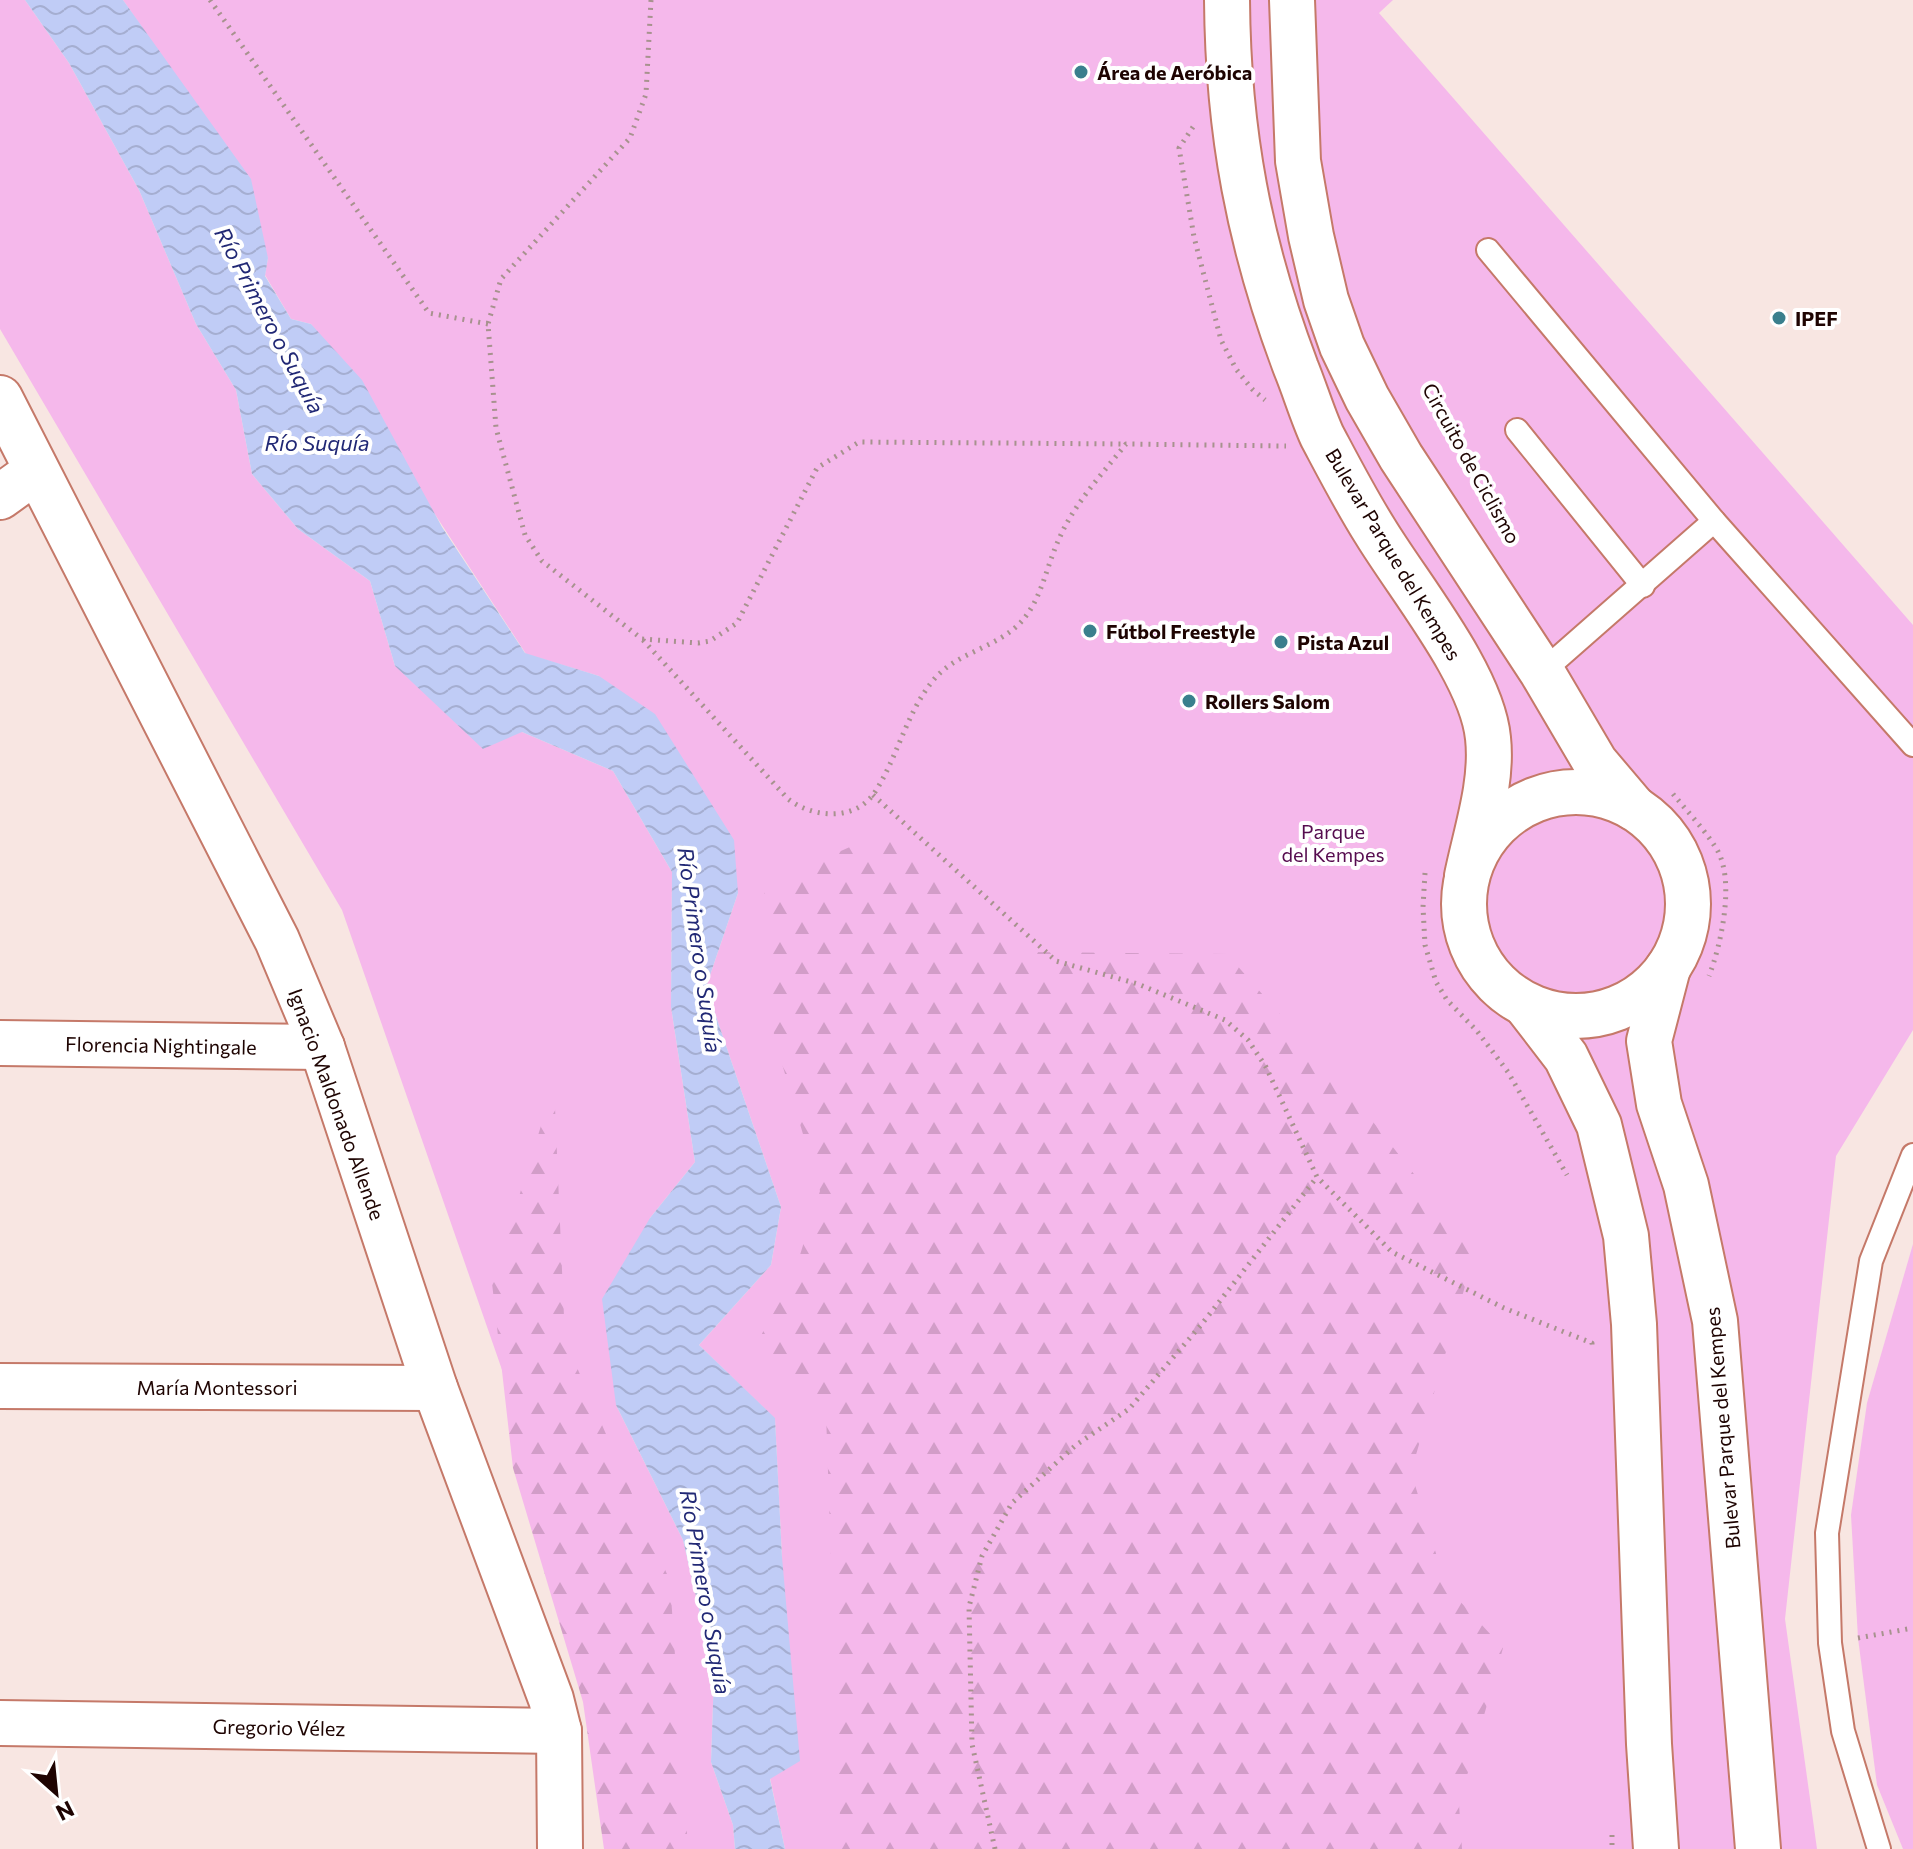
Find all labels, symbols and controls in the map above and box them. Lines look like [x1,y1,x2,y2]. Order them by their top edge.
place label: Área de Aeróbica [1097,60,1252,84]
marker: Área de Aeróbica [1072,63,1090,81]
water label: Río Primero o Suquía [209,222,331,418]
place label: IPEF [1795,306,1838,330]
marker: IPEF [1770,309,1788,327]
street label: Circuito de Ciclismo [1418,379,1526,547]
water label: Río Suquía [264,429,370,456]
street label: Bulevar Parque del Kempes [1321,444,1467,664]
place label: Fútbol Freestyle [1106,619,1255,643]
marker: Fútbol Freestyle [1081,622,1099,640]
place label: Pista Azul [1297,630,1389,654]
marker: Pista Azul [1272,633,1290,651]
place label: Rollers Salom [1205,689,1330,713]
marker: Rollers Salom [1180,692,1198,710]
park label: Parque del Kempes [1281,819,1385,866]
water label: Río Primero o Suquía [672,845,728,1055]
street label: Ignacio Maldonado Allende [284,985,390,1223]
street label: Florencia Nightingale [65,1031,257,1059]
street label: Bulevar Parque del Kempes [1699,1306,1745,1550]
street label: María Montessori [136,1375,298,1399]
water label: Río Primero o Suquía [675,1488,737,1696]
street label: Gregorio Vélez [212,1714,346,1740]
north arrow [16,1753,96,1833]
text: N [52,1795,79,1827]

